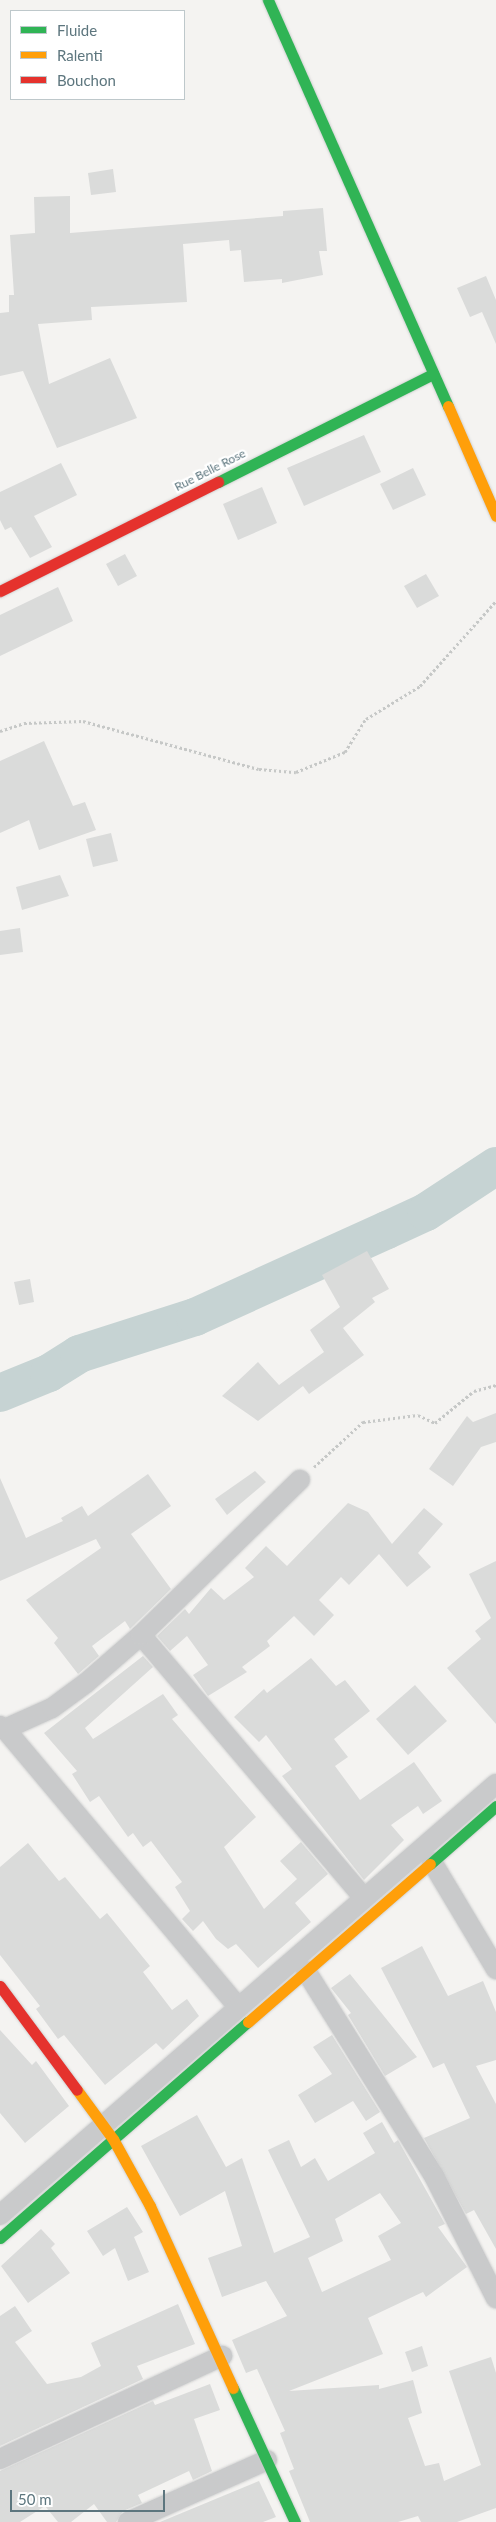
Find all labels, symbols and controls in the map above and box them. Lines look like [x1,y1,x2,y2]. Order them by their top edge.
legend [10,10,185,100]
text: Fluide [57,21,97,39]
text: Ralenti [57,46,103,64]
text: Bouchon [57,71,116,89]
street label: Rue Belle Rose [172,446,248,494]
scale bar [12,2480,168,2512]
text: 50 m [18,2490,52,2508]

